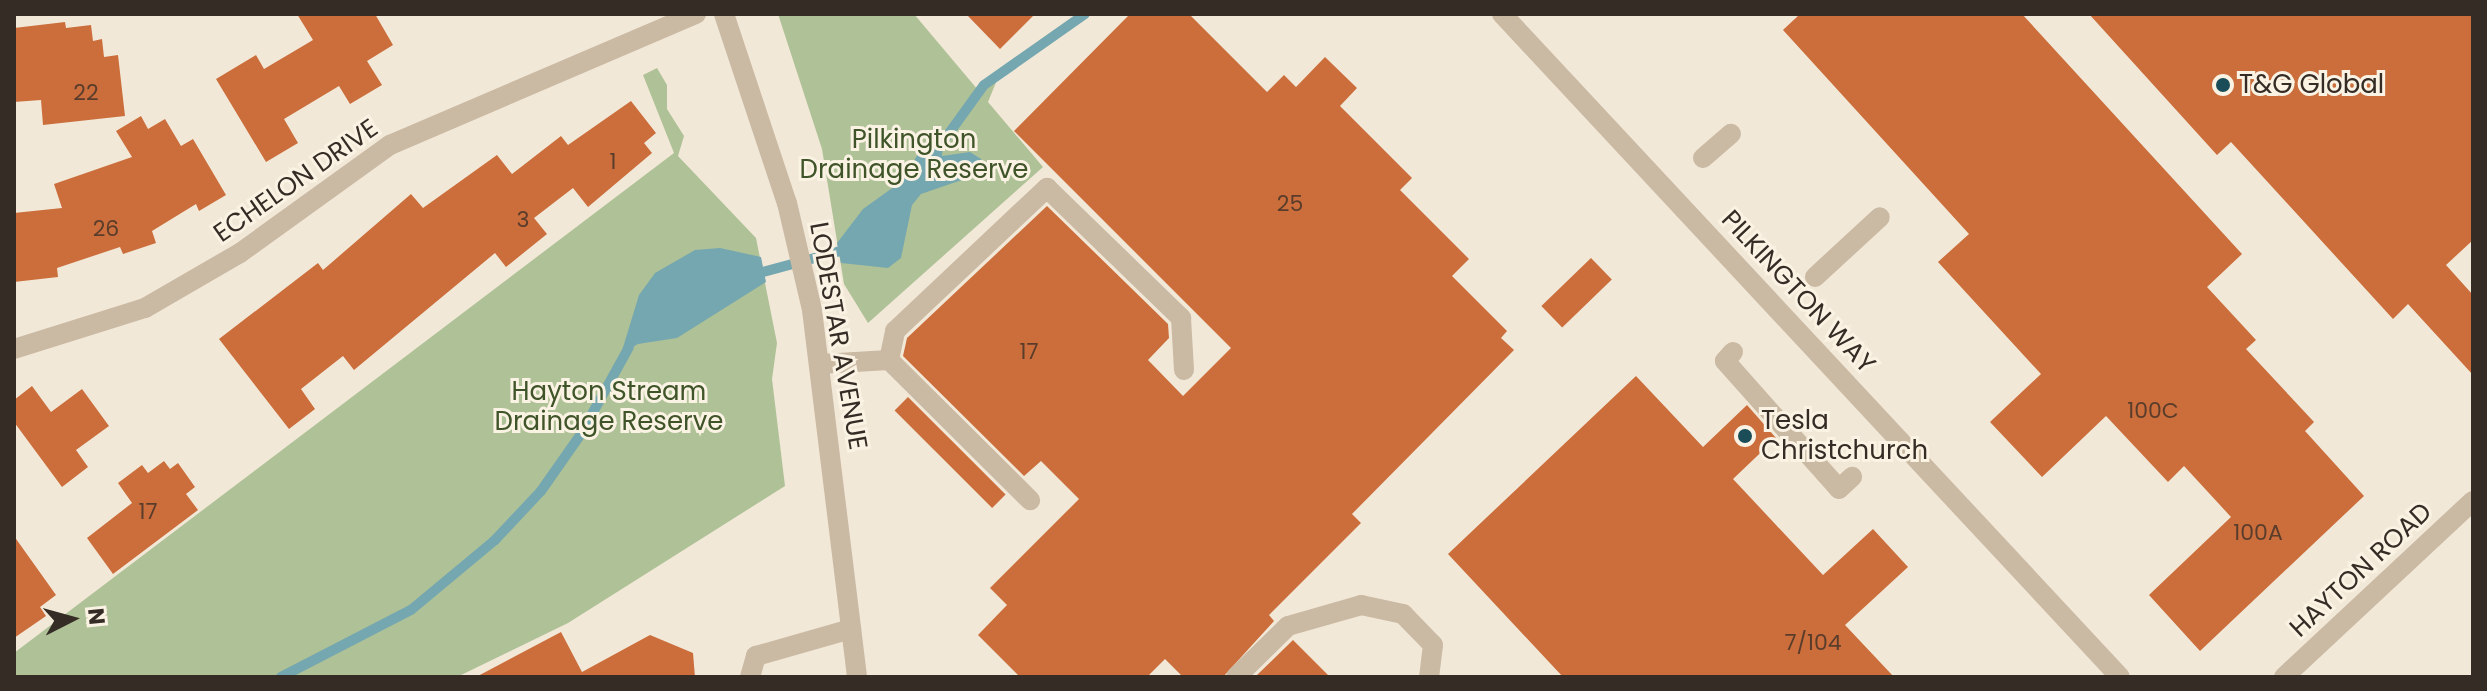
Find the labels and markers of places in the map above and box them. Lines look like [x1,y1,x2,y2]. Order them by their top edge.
place label: T&G Global [2239,69,2384,101]
marker: T&G Global [2214,76,2232,94]
place label: Tesla Christchurch [1761,405,1928,466]
marker: Tesla Christchurch [1736,427,1754,445]

